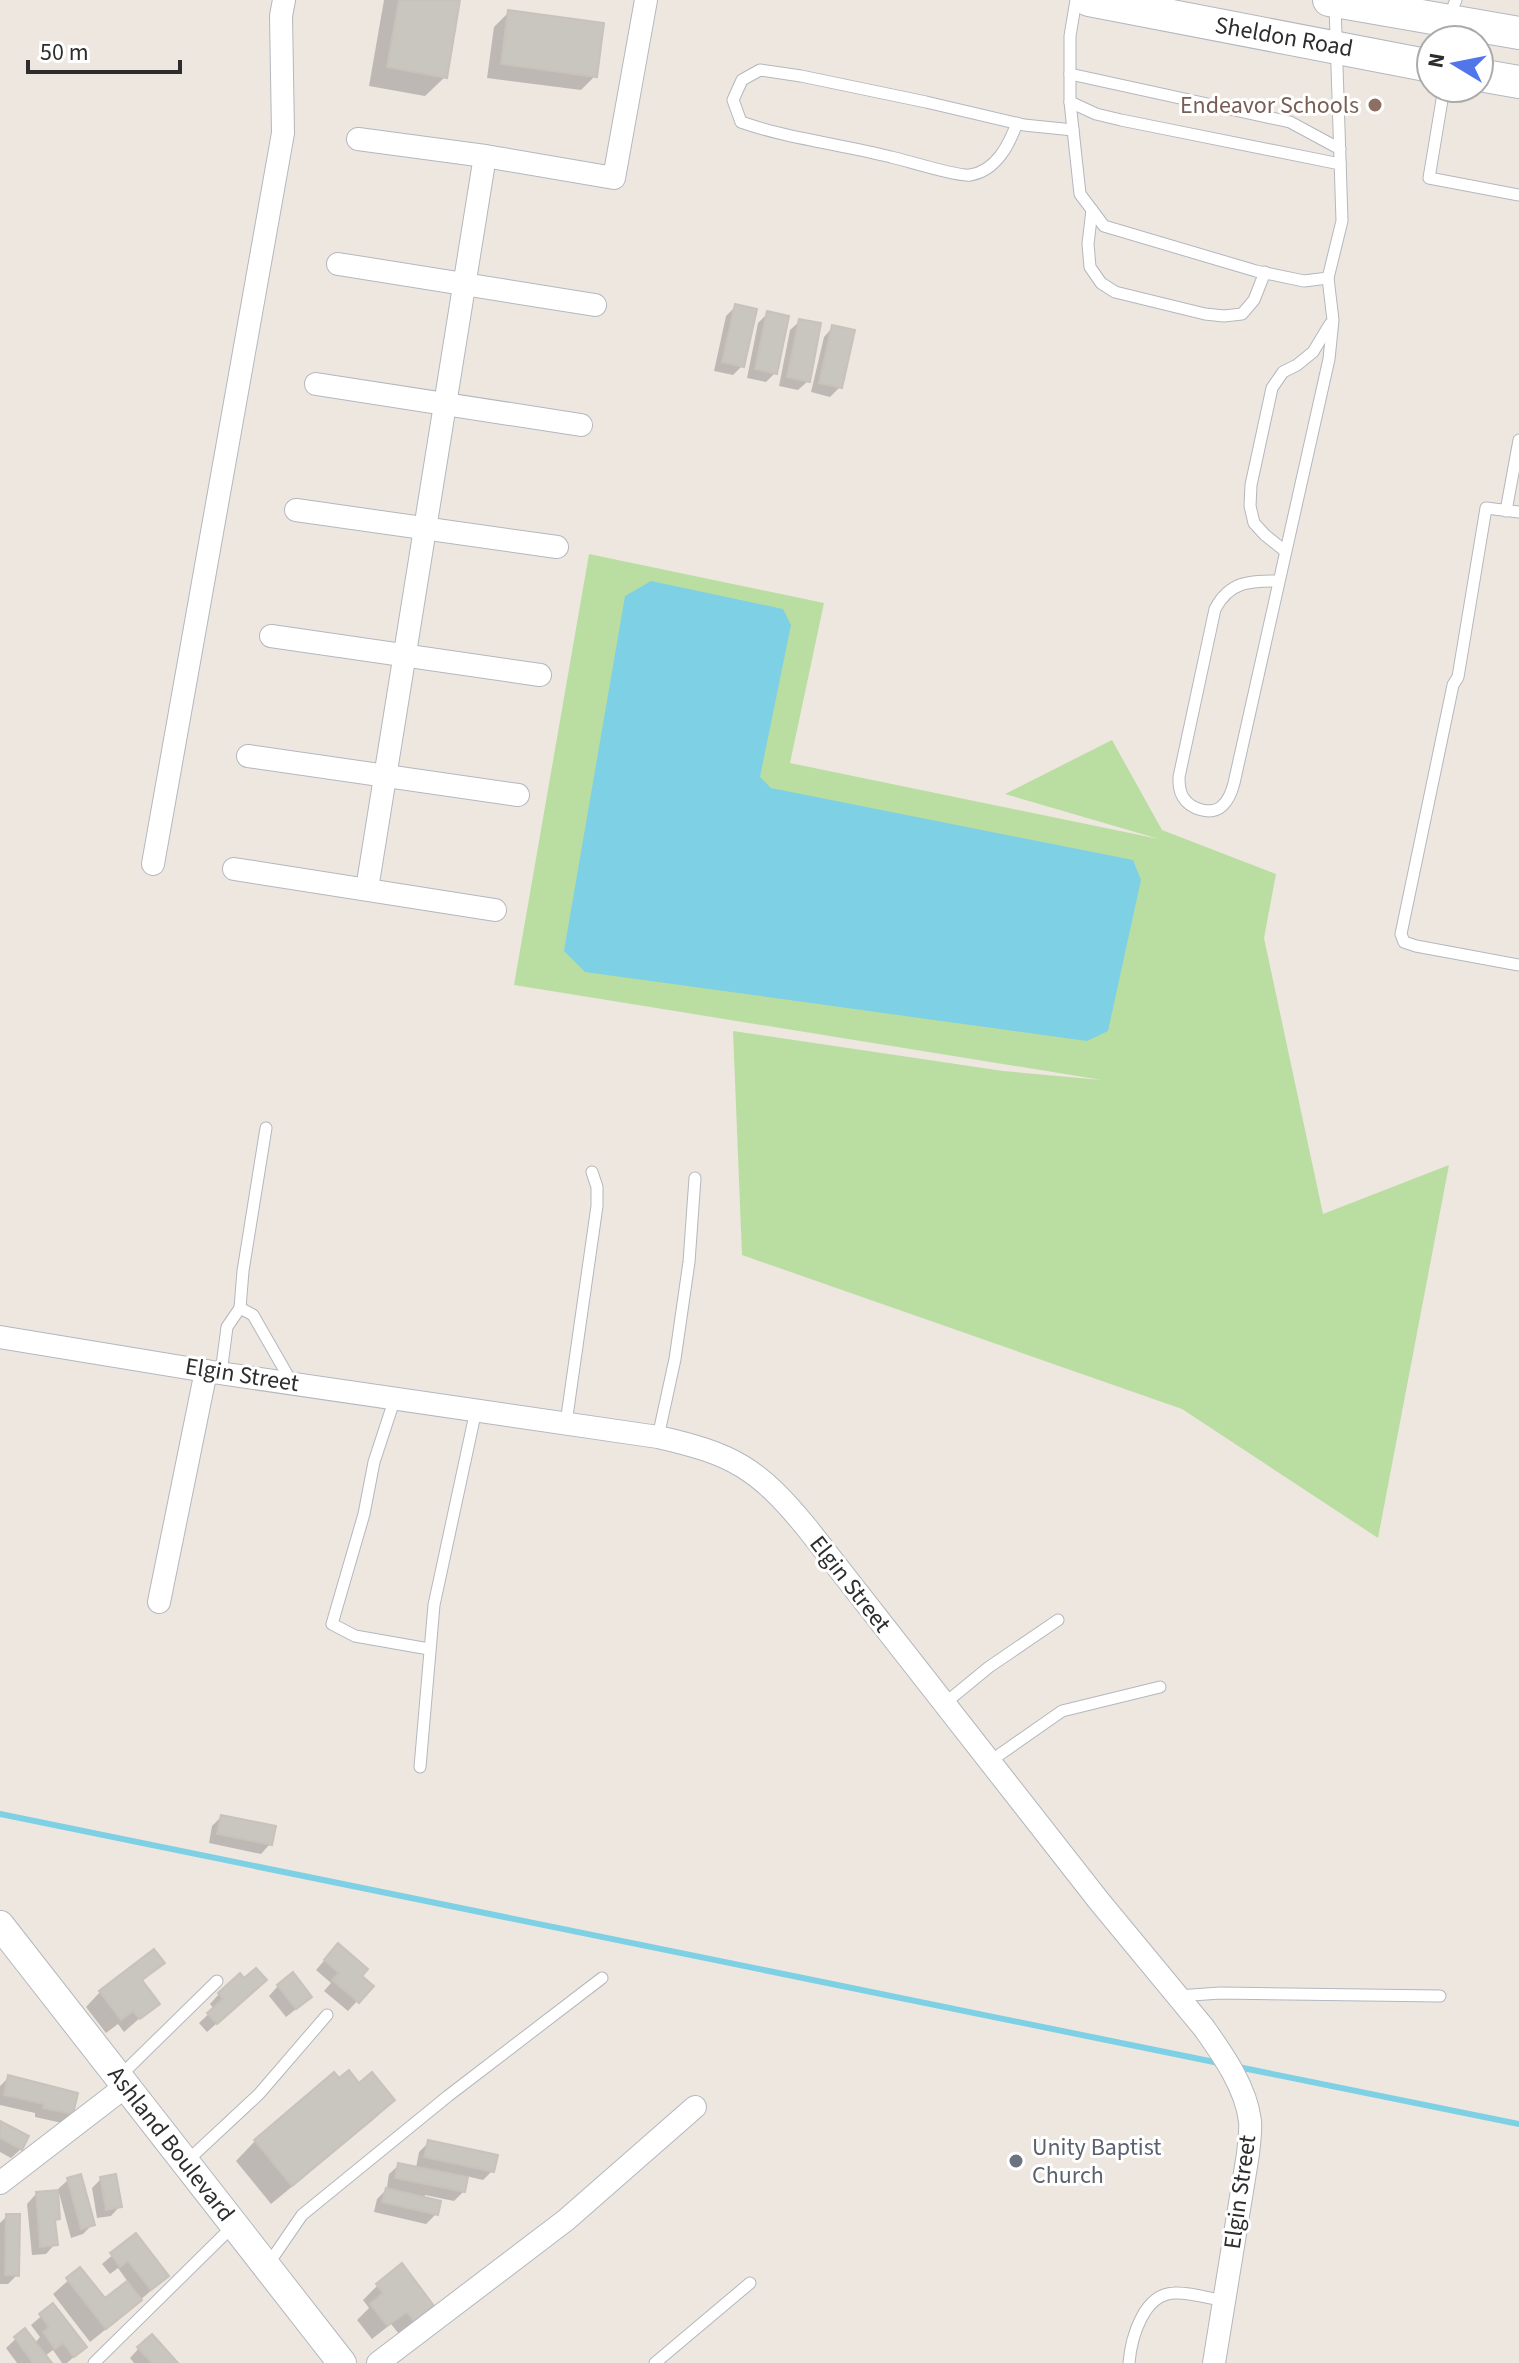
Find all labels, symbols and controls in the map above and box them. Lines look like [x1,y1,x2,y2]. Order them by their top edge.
street label: Sheldon Road [1212,8,1356,66]
scale bar [28,24,180,74]
north arrow [1415,24,1495,104]
text: 50 m [40,35,89,70]
text: N [1419,51,1453,71]
place label: Endeavor Schools [1180,88,1359,123]
marker: Endeavor Schools [1366,96,1384,114]
street label: Elgin Street [183,1349,301,1401]
street label: Elgin Street [801,1528,899,1640]
street label: Ashland Boulevard [99,2059,243,2229]
place label: Unity Baptist Church [1032,2130,1161,2193]
street label: Elgin Street [1215,2133,1265,2251]
marker: Unity Baptist Church [1007,2152,1025,2170]

